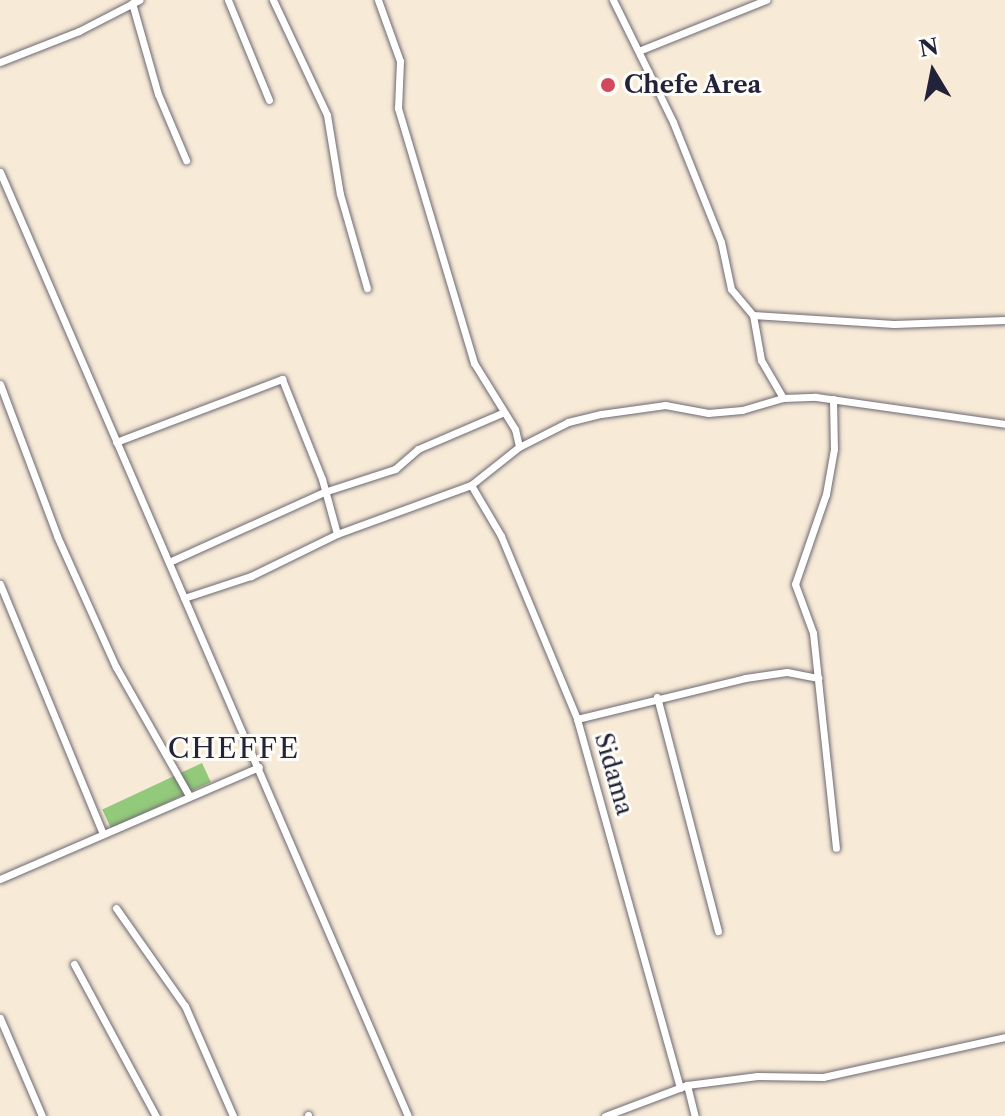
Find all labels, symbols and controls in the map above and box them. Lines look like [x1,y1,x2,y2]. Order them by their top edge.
north arrow [893,32,973,112]
text: N [917,33,941,63]
place label: Chefe Area [624,71,762,99]
marker: Chefe Area [599,76,617,94]
street label: Sidama [589,730,639,818]
district label: CHEFFE [168,731,300,765]

